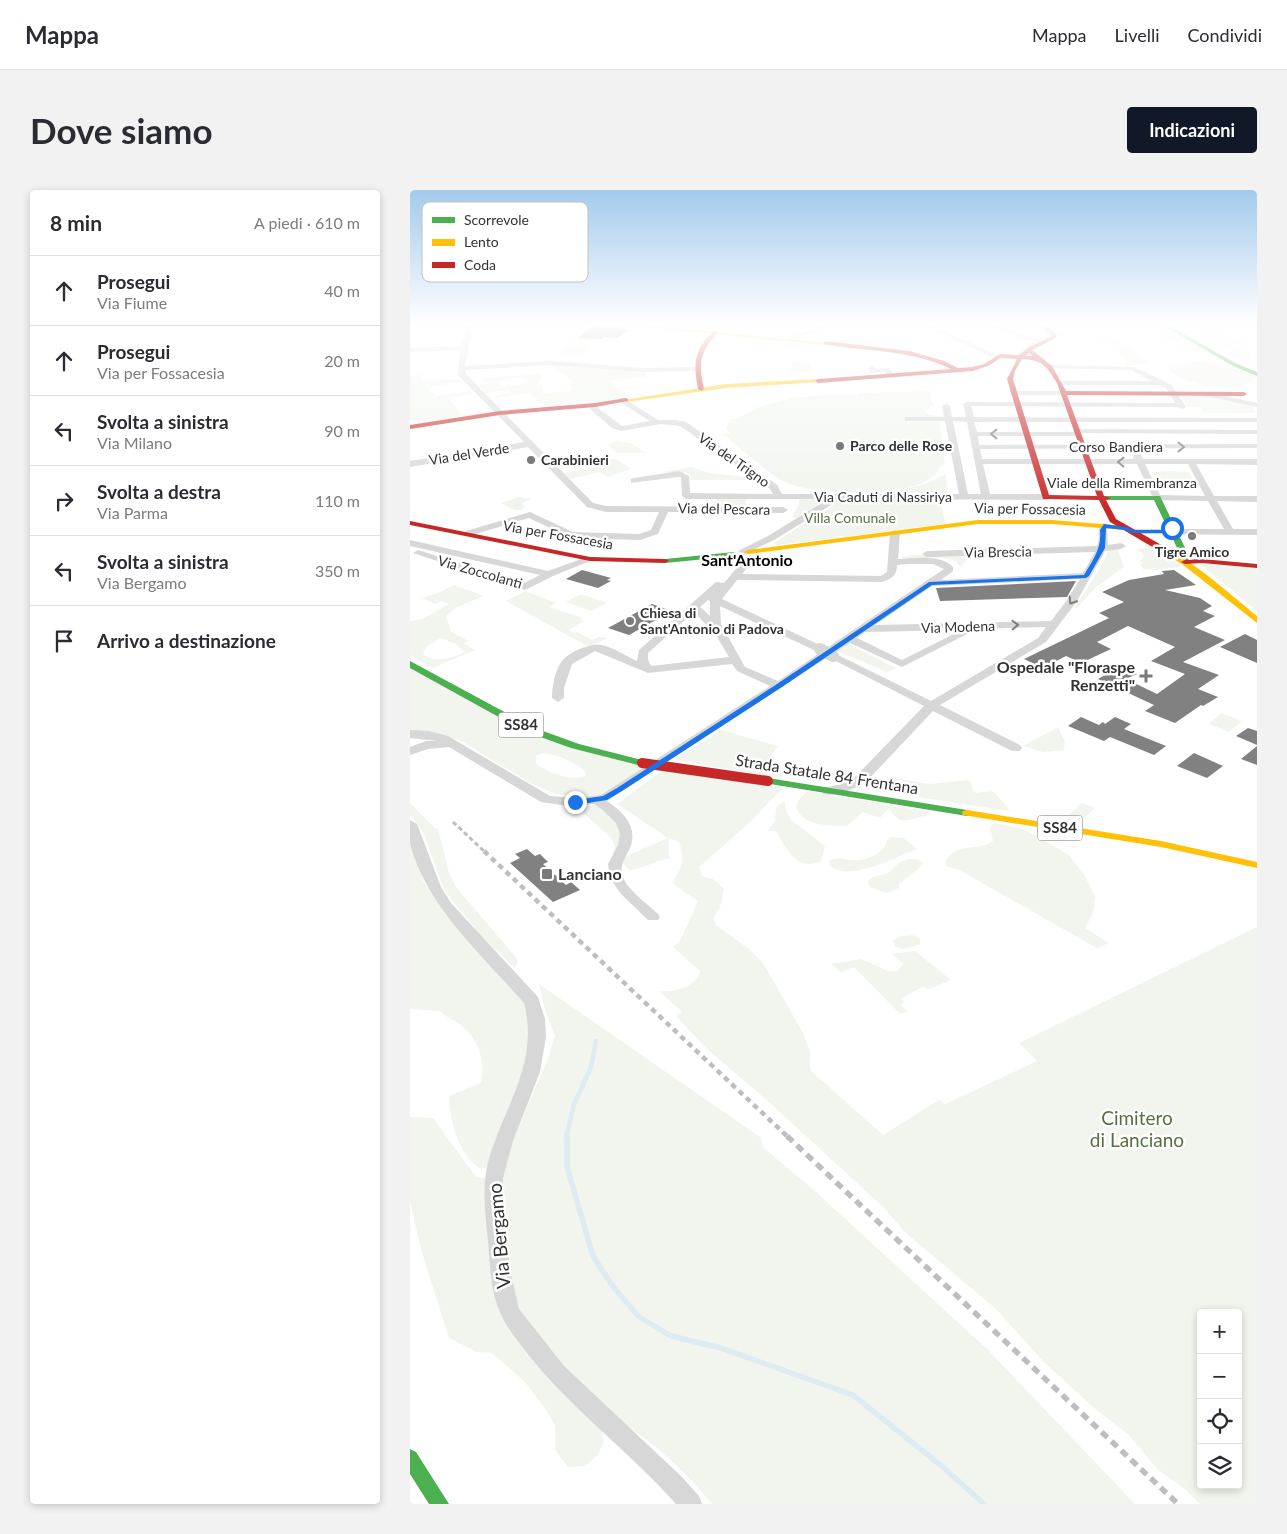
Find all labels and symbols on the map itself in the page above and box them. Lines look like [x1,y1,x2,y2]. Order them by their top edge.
legend [422,202,588,282]
text: Scorrevole [464,211,529,228]
text: Lento [464,233,499,250]
text: Coda [464,256,496,273]
street label: Via del Trigno [695,429,773,490]
one-way arrow [990,429,998,439]
place label: Parco delle Rose [850,437,953,454]
street label: Corso Bandiera [1069,438,1163,455]
street label: Via del Verde [428,439,510,468]
marker: Parco delle Rose [834,440,846,452]
one-way arrow [1178,442,1185,452]
place label: Carabinieri [541,451,609,468]
marker: Carabinieri [525,454,537,466]
one-way arrow [1117,457,1124,467]
street label: Viale della Rimembranza [1047,474,1197,491]
street label: Via Caduti di Nassiriya [814,488,952,505]
street label: Via del Pescara [678,499,770,518]
street label: Via per Fossacesia [974,499,1086,518]
park label: Villa Comunale [804,509,896,526]
street label: Via per Fossacesia [502,516,615,553]
route start [1161,517,1184,540]
marker: Tigre Amico [1186,530,1198,542]
street label: Via Brescia [964,542,1032,561]
place label: Tigre Amico [1155,543,1229,560]
district label: Sant'Antonio [701,550,793,569]
street label: Via Zoccolanti [436,551,524,592]
one-way arrow [1068,596,1078,605]
place label: Chiesa di Sant'Antonio di Padova [640,604,784,637]
marker: Chiesa di Sant'Antonio di Padova [624,615,636,627]
street label: Via Modena [921,617,995,636]
one-way arrow [1012,620,1019,630]
place label: Ospedale "Floraspe Renzetti" [997,657,1135,694]
marker: Ospedale "Floraspe Renzetti" [1139,669,1153,683]
road number: SS84 [498,712,544,738]
street label: Strada Statale 84 Frentana [734,750,920,797]
route end [564,791,587,814]
road number: SS84 [1038,816,1082,840]
place label: Lanciano [558,864,622,883]
marker: Lanciano [540,867,554,881]
park label: Cimitero di Lanciano [1090,1106,1184,1151]
street label: Via Bergamo [482,1182,515,1290]

